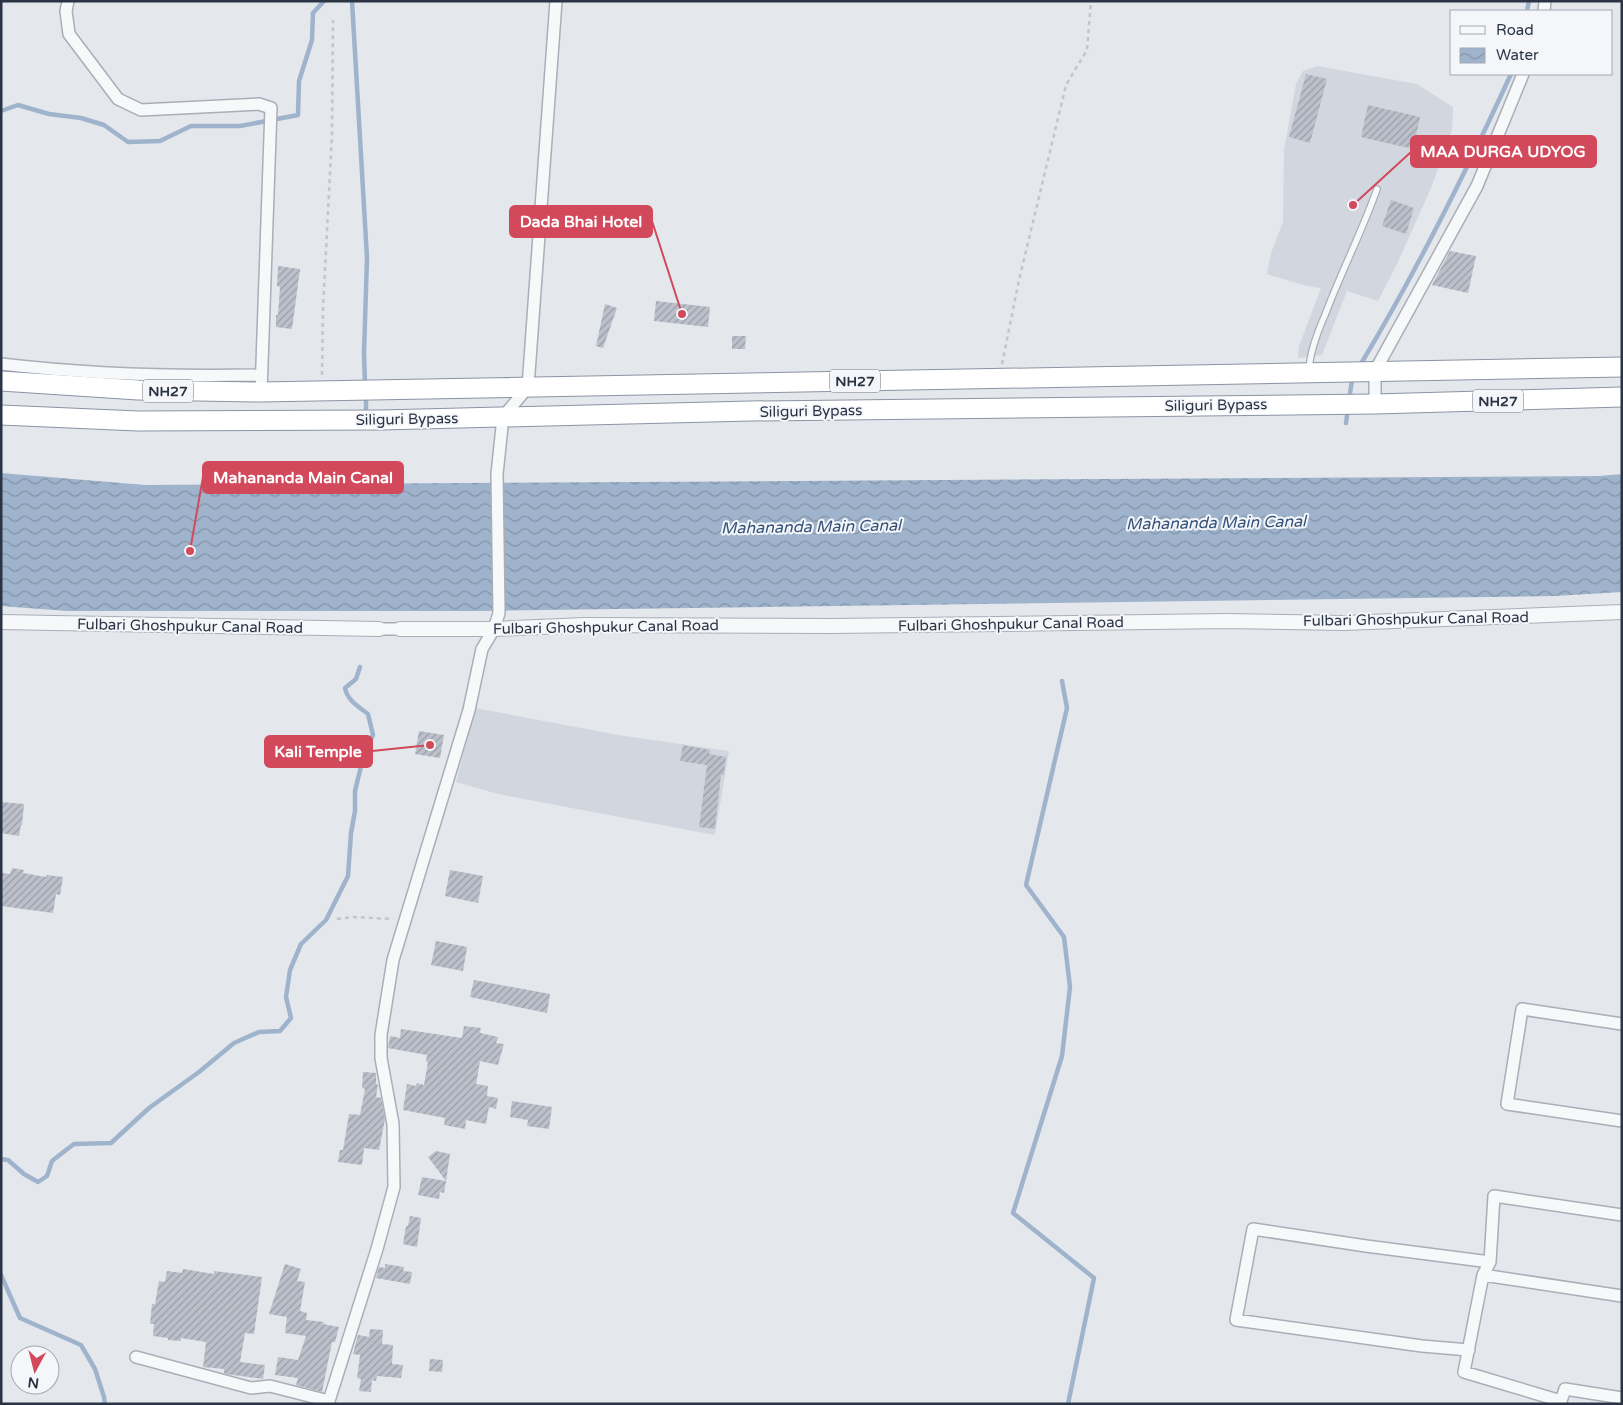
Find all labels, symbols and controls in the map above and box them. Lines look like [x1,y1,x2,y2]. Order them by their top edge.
legend [1450,10,1613,75]
text: Road [1496,21,1534,39]
text: Water [1496,46,1539,64]
callout: MAA DURGA UDYOG [1411,136,1596,167]
text: MAA DURGA UDYOG [1420,142,1586,162]
callout: Dada Bhai Hotel [510,206,652,237]
text: Dada Bhai Hotel [520,212,642,232]
road number: NH27 [830,370,880,392]
road number: NH27 [143,380,193,402]
road number: NH27 [1473,390,1523,412]
street label: Siliguri Bypass [1164,395,1268,415]
street label: Siliguri Bypass [759,401,863,421]
street label: Siliguri Bypass [355,409,459,429]
callout: Mahananda Main Canal [203,462,403,493]
text: Mahananda Main Canal [213,468,393,488]
water label: Mahananda Main Canal [1126,511,1308,535]
water label: Mahananda Main Canal [721,515,903,539]
street label: Fulbari Ghoshpukur Canal Road [1303,608,1529,630]
street label: Fulbari Ghoshpukur Canal Road [898,613,1124,635]
street label: Fulbari Ghoshpukur Canal Road [77,615,303,637]
street label: Fulbari Ghoshpukur Canal Road [493,616,719,638]
callout: Kali Temple [265,736,372,767]
text: Kali Temple [274,742,362,762]
north arrow [10,1345,60,1395]
text: N [27,1373,40,1392]

